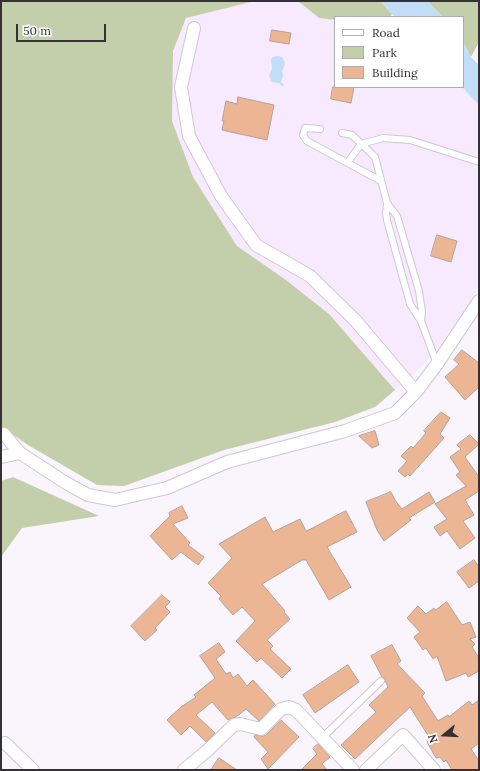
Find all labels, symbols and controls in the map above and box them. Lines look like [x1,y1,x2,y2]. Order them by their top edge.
scale bar [18,16,108,42]
legend [334,16,464,88]
text: 50 m [23,23,51,38]
text: Road [372,25,400,40]
text: Park [372,45,397,60]
text: Building [372,65,418,80]
north arrow [424,715,464,755]
text: N [425,733,441,745]

